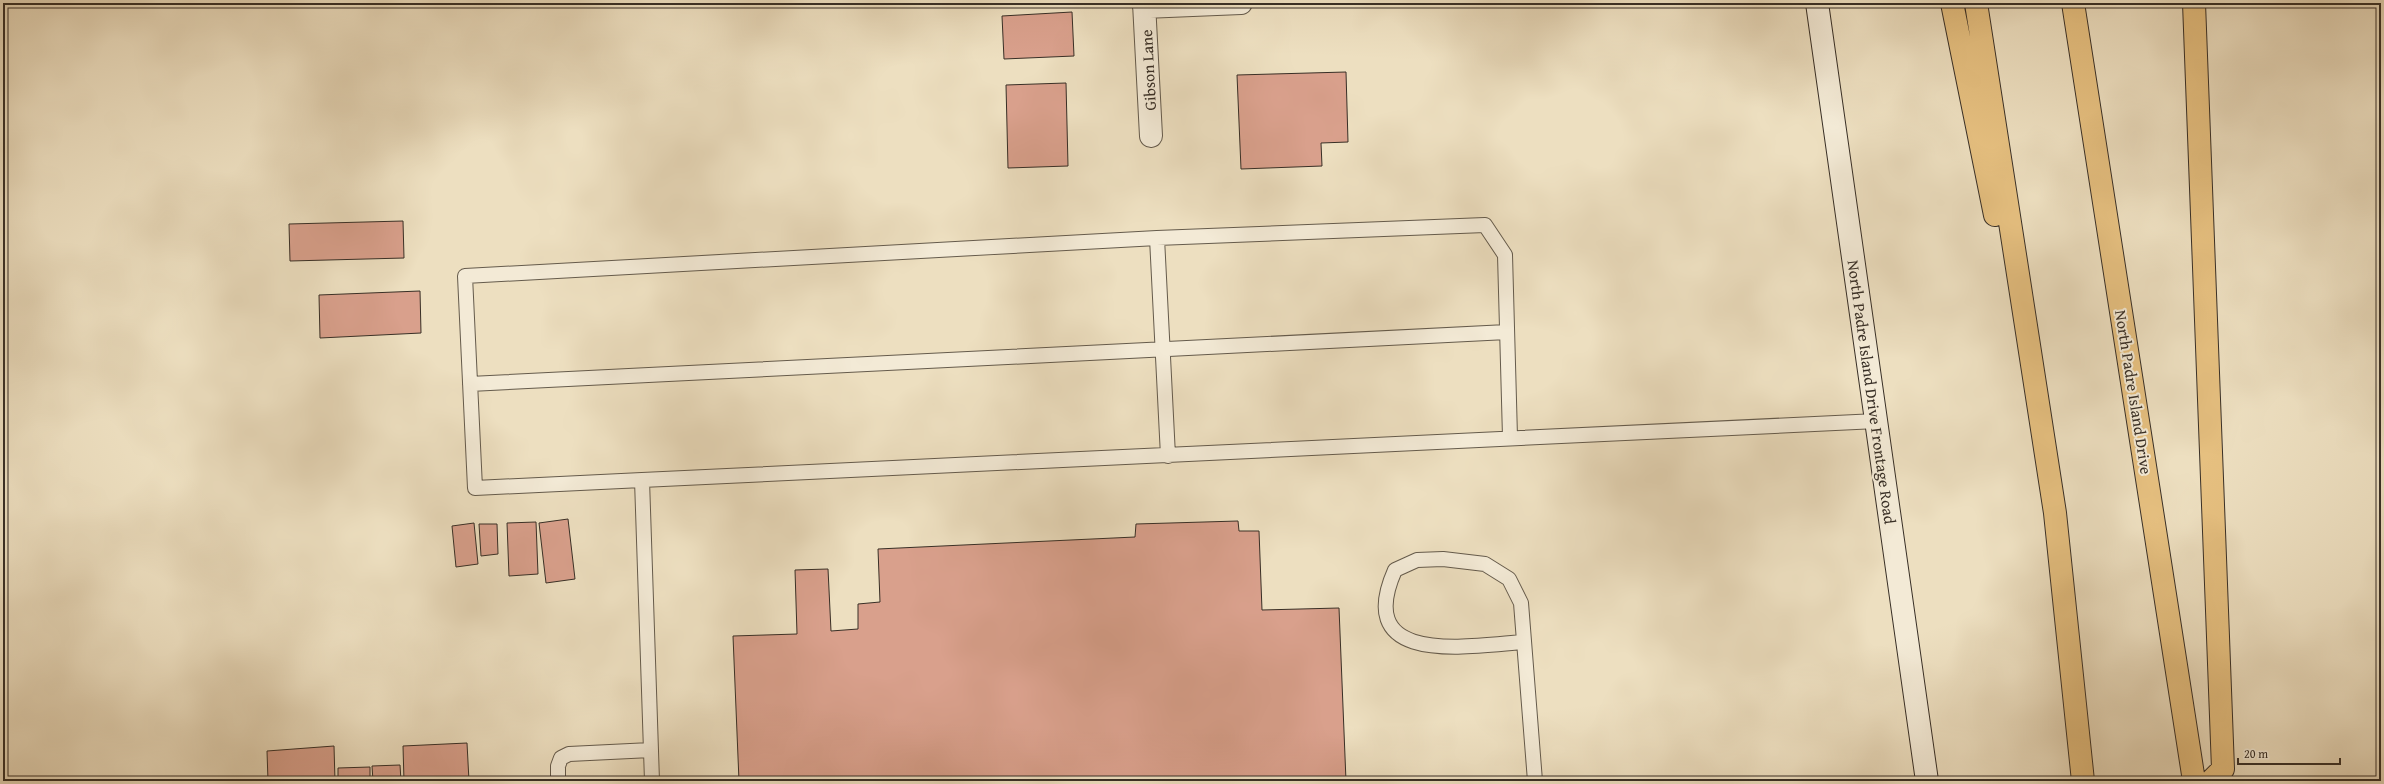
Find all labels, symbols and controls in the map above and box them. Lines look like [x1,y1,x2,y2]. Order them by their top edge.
street label: Gibson Lane [1134,29,1162,111]
street label: North Padre Island Drive Frontage Road [1842,259,1902,526]
street label: North Padre Island Drive [2109,308,2159,476]
scale bar [2238,740,2340,766]
text: 20 m [2244,745,2268,762]

